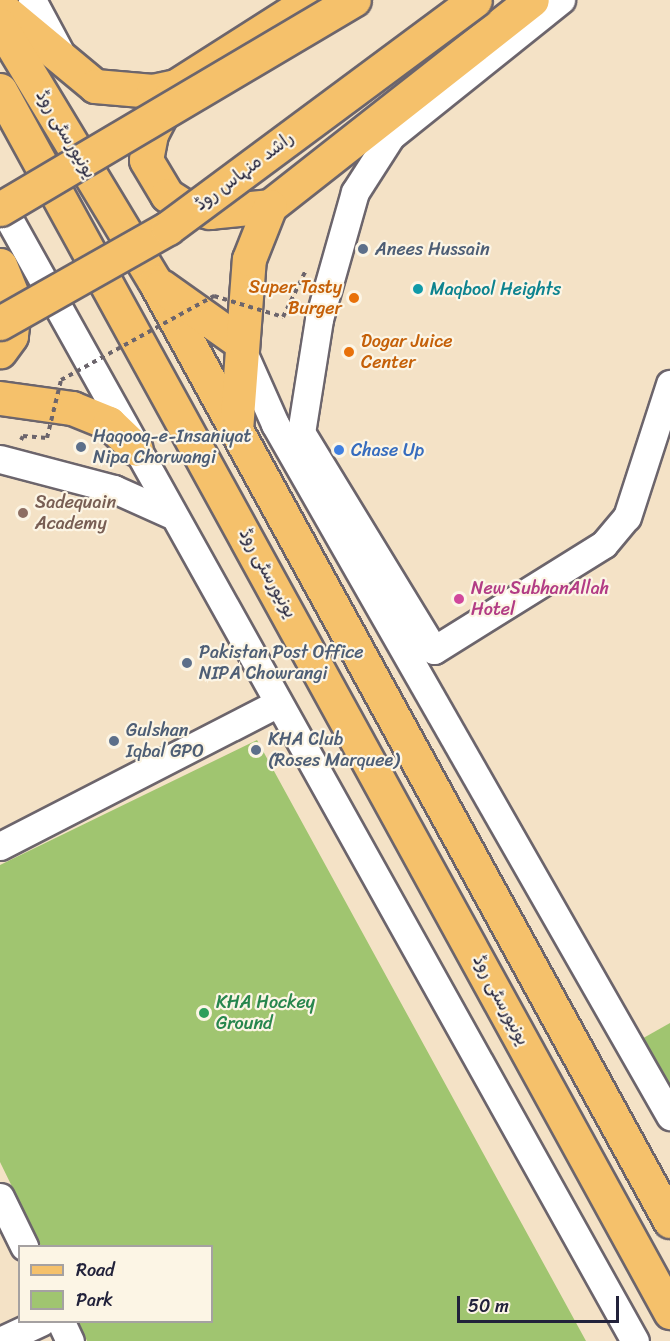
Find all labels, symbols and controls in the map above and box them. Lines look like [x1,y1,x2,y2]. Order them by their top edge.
street label: یونیورسٹی روڈ [31,86,101,182]
street label: راشد منہاس روڈ [190,127,298,215]
place label: Anees Hussain [375,238,491,260]
marker: Anees Hussain [356,242,370,256]
place label: Super Tasty Burger [247,277,342,320]
place label: Maqbool Heights [430,278,561,300]
marker: Maqbool Heights [411,282,425,296]
marker: Super Tasty Burger [347,291,361,305]
place label: Dogar Juice Center [361,331,452,374]
marker: Dogar Juice Center [342,345,356,359]
place label: Haqooq-e-Insaniyat Nipa Chorwangi [93,426,251,468]
place label: Chase Up [351,439,424,461]
marker: Haqooq-e-Insaniyat Nipa Chorwangi [74,440,88,454]
marker: Chase Up [332,443,346,457]
place label: Sadequain Academy [35,492,116,534]
marker: Sadequain Academy [16,506,30,520]
street label: یونیورسٹی روڈ [234,524,302,622]
place label: New SubhanAllah Hotel [471,578,609,620]
marker: New SubhanAllah Hotel [452,592,466,606]
place label: Pakistan Post Office NIPA Chowrangi [199,642,364,684]
marker: Pakistan Post Office NIPA Chowrangi [180,656,194,670]
place label: Gulshan Iqbal GPO [126,720,204,762]
place label: KHA Club (Roses Marquee) [268,729,399,771]
marker: Gulshan Iqbal GPO [107,734,121,748]
marker: KHA Club (Roses Marquee) [249,743,263,757]
street label: یونیورسٹی روڈ [468,951,534,1049]
place label: KHA Hockey Ground [216,992,315,1034]
marker: KHA Hockey Ground [197,1006,211,1020]
legend [18,1245,213,1323]
text: Road [76,1254,115,1286]
text: Park [76,1284,113,1316]
scale bar [460,1284,622,1322]
text: 50 m [468,1290,509,1322]

